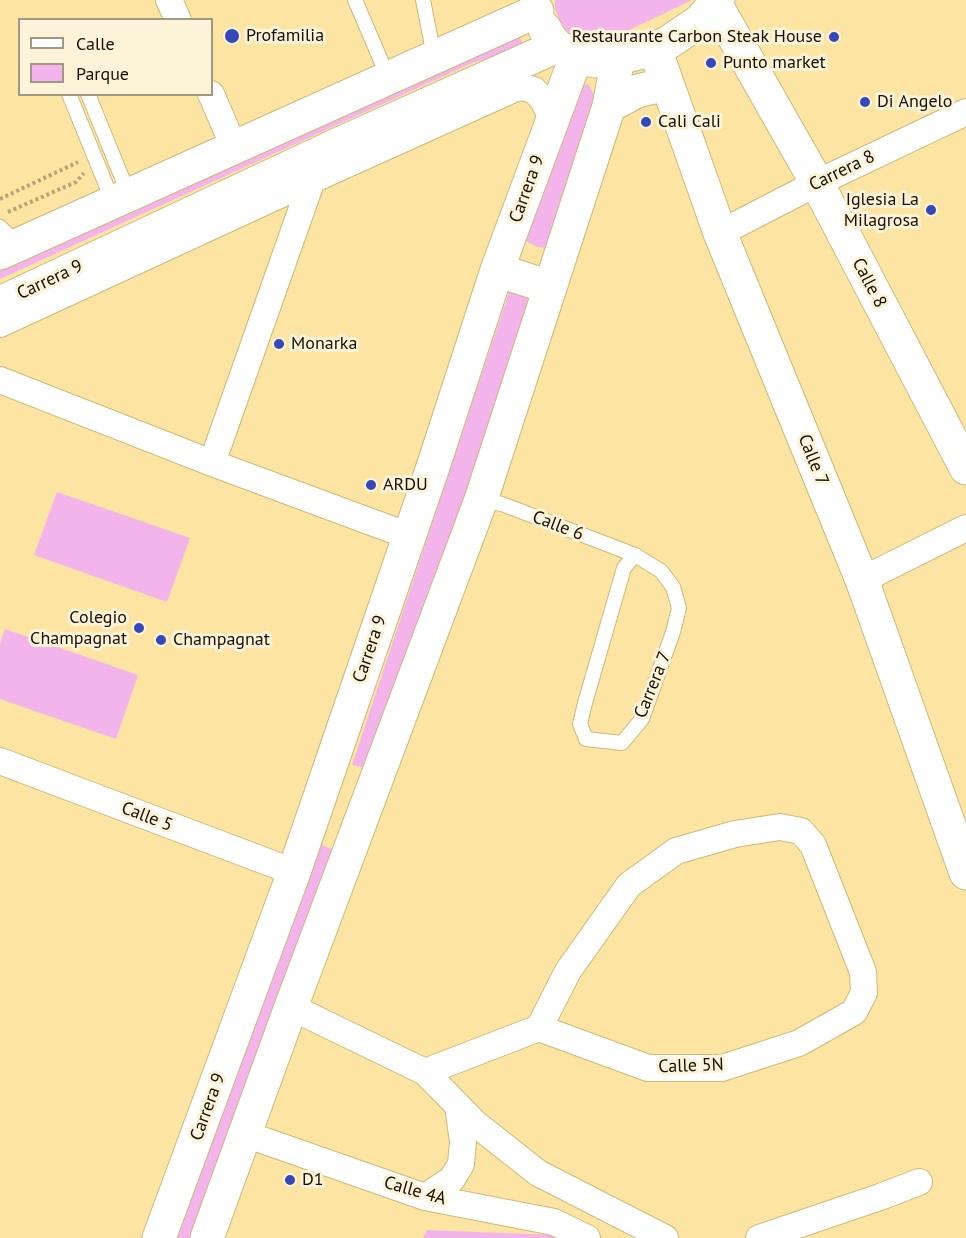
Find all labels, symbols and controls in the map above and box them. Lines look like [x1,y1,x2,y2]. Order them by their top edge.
legend [18,18,213,96]
place label: Profamilia [246,25,324,47]
place label: Restaurante Carbon Steak House [572,26,822,48]
marker: Profamilia [223,27,241,45]
marker: Restaurante Carbon Steak House [827,30,841,44]
text: Calle [76,32,115,55]
place label: Punto market [723,52,826,74]
marker: Punto market [704,56,718,70]
text: Parque [76,62,129,85]
place label: Di Angelo [877,91,952,113]
marker: Di Angelo [858,95,872,109]
place label: Cali Cali [658,111,721,133]
marker: Cali Cali [639,115,653,129]
street label: Carrera 8 [806,146,878,196]
street label: Carrera 9 [505,152,549,226]
place label: Iglesia La Milagrosa [844,189,919,232]
marker: Iglesia La Milagrosa [924,203,938,217]
street label: Calle 8 [847,254,891,312]
street label: Carrera 9 [14,255,86,305]
place label: Monarka [291,333,357,355]
marker: Monarka [272,337,286,351]
street label: Calle 7 [793,431,833,489]
place label: ARDU [383,474,428,496]
marker: ARDU [364,478,378,492]
street label: Calle 6 [529,506,587,546]
place label: Colegio Champagnat [30,607,127,650]
street label: Carrera 9 [348,612,392,686]
marker: Colegio Champagnat [132,621,146,635]
place label: Champagnat [173,629,270,651]
marker: Champagnat [154,633,168,647]
street label: Carrera 7 [630,649,676,721]
street label: Calle 5 [118,797,176,837]
street label: Calle 5N [658,1054,724,1078]
street label: Carrera 9 [186,1070,230,1144]
place label: D1 [302,1169,324,1191]
street label: Calle 4A [381,1172,449,1210]
marker: D1 [283,1173,297,1187]

